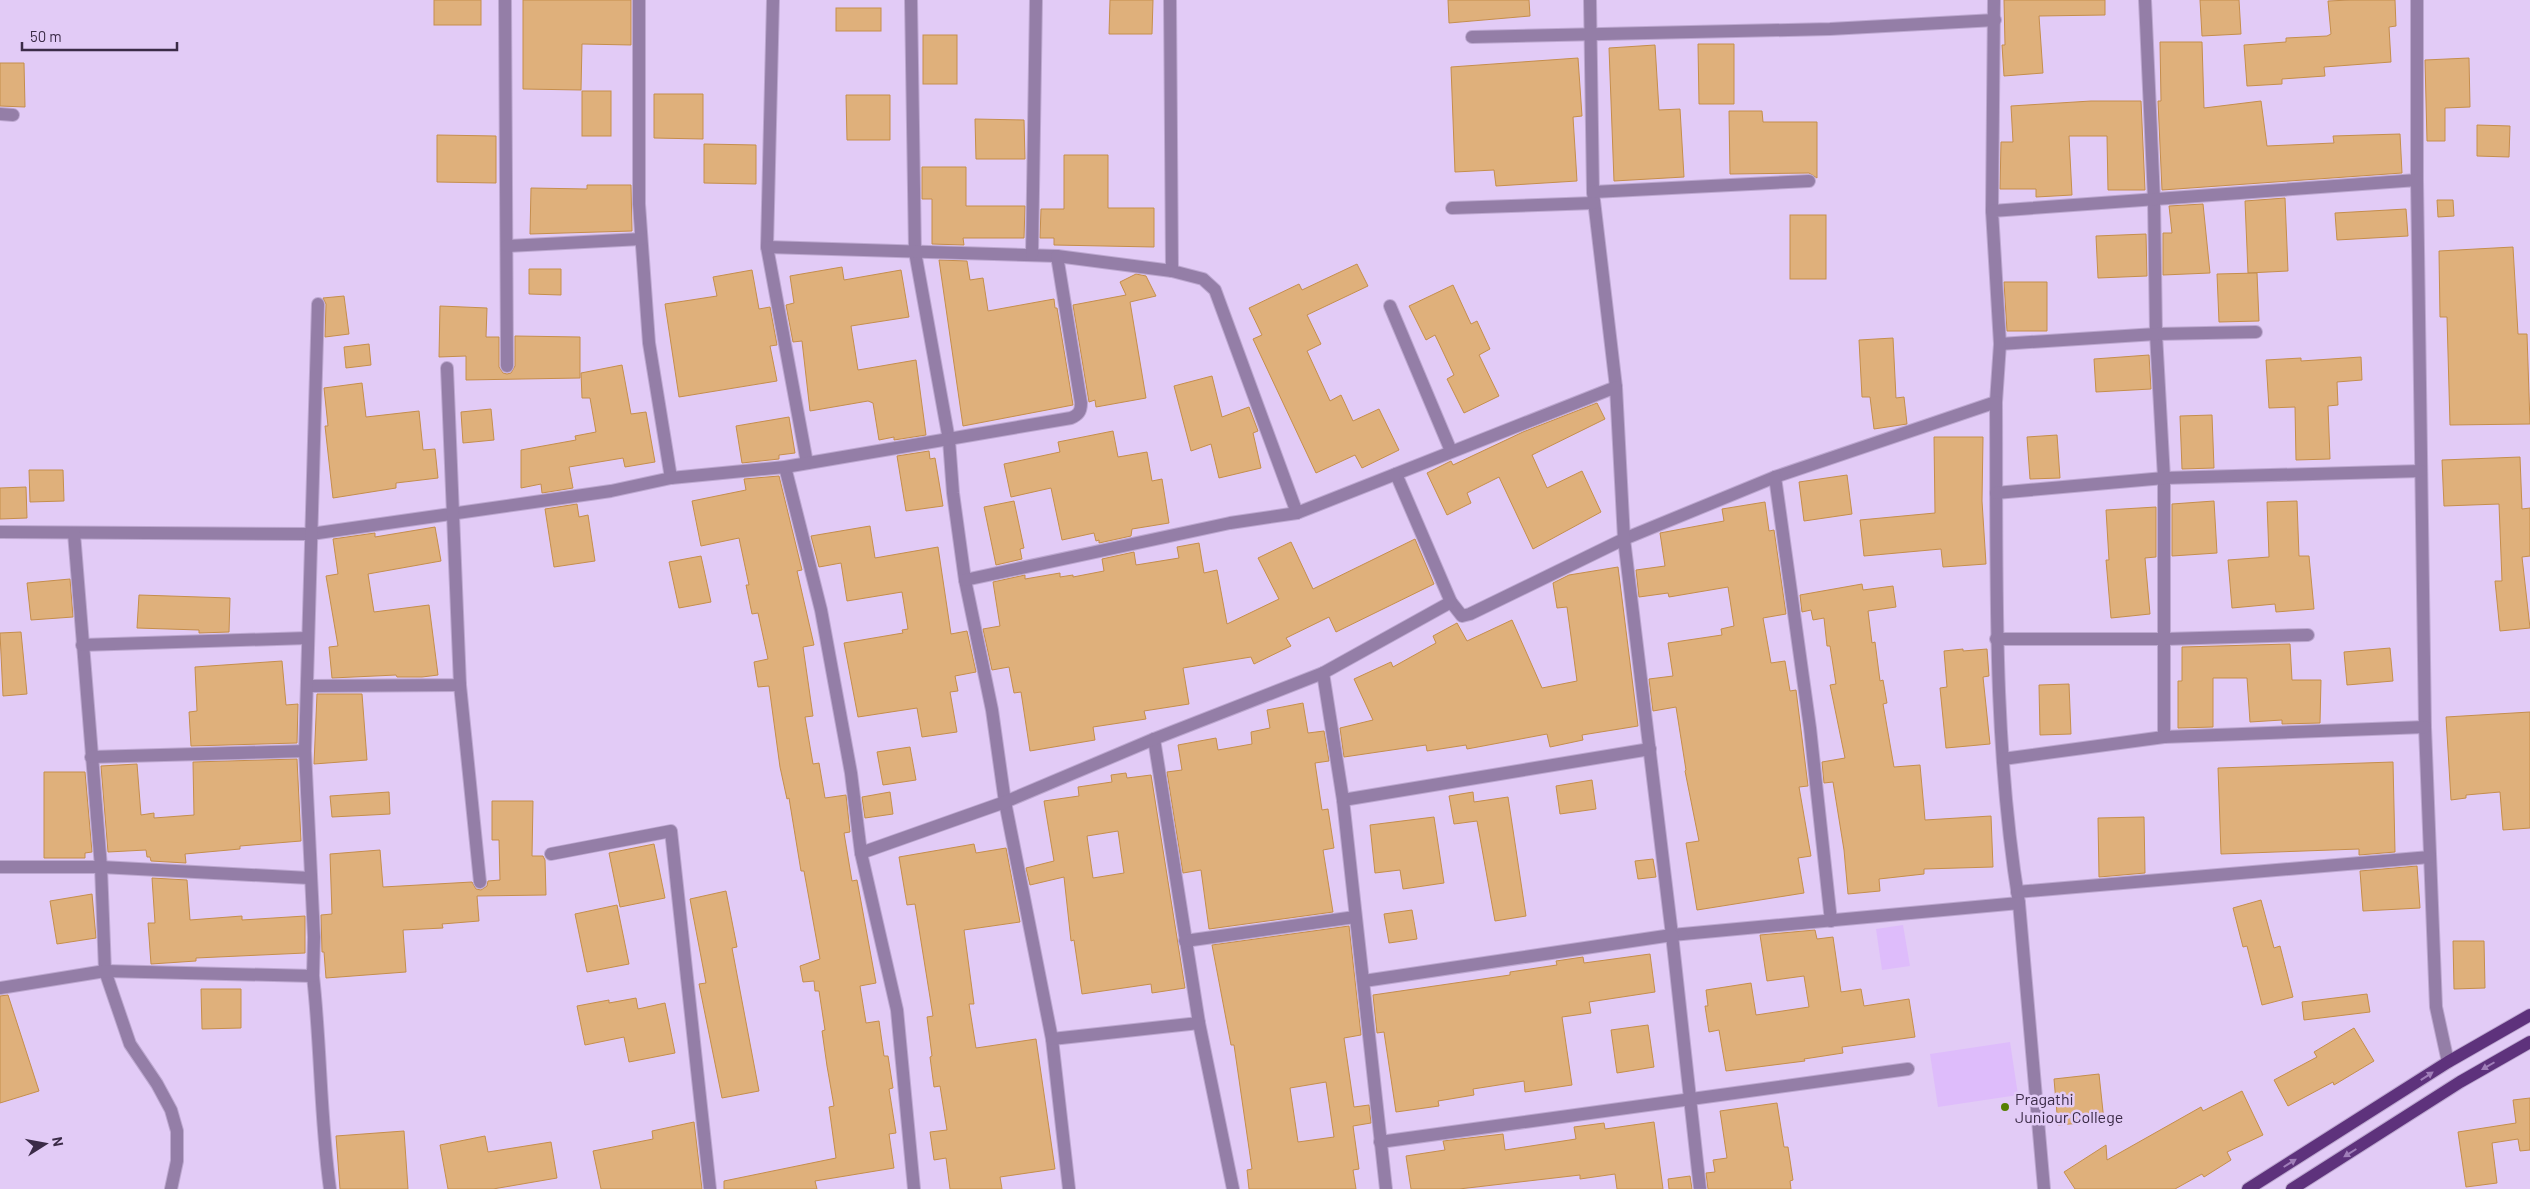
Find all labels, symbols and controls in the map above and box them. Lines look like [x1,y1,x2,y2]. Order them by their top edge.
scale bar [22,20,178,52]
text: 50 m [30,27,62,45]
one-way arrow [2481,1062,2494,1071]
one-way arrow [2420,1071,2433,1081]
place label: Pragathi Juniour College [2015,1089,2123,1126]
marker: Pragathi Juniour College [1999,1101,2011,1113]
north arrow [20,1119,70,1169]
text: N [49,1135,67,1148]
one-way arrow [2343,1148,2357,1157]
one-way arrow [2283,1158,2296,1168]

